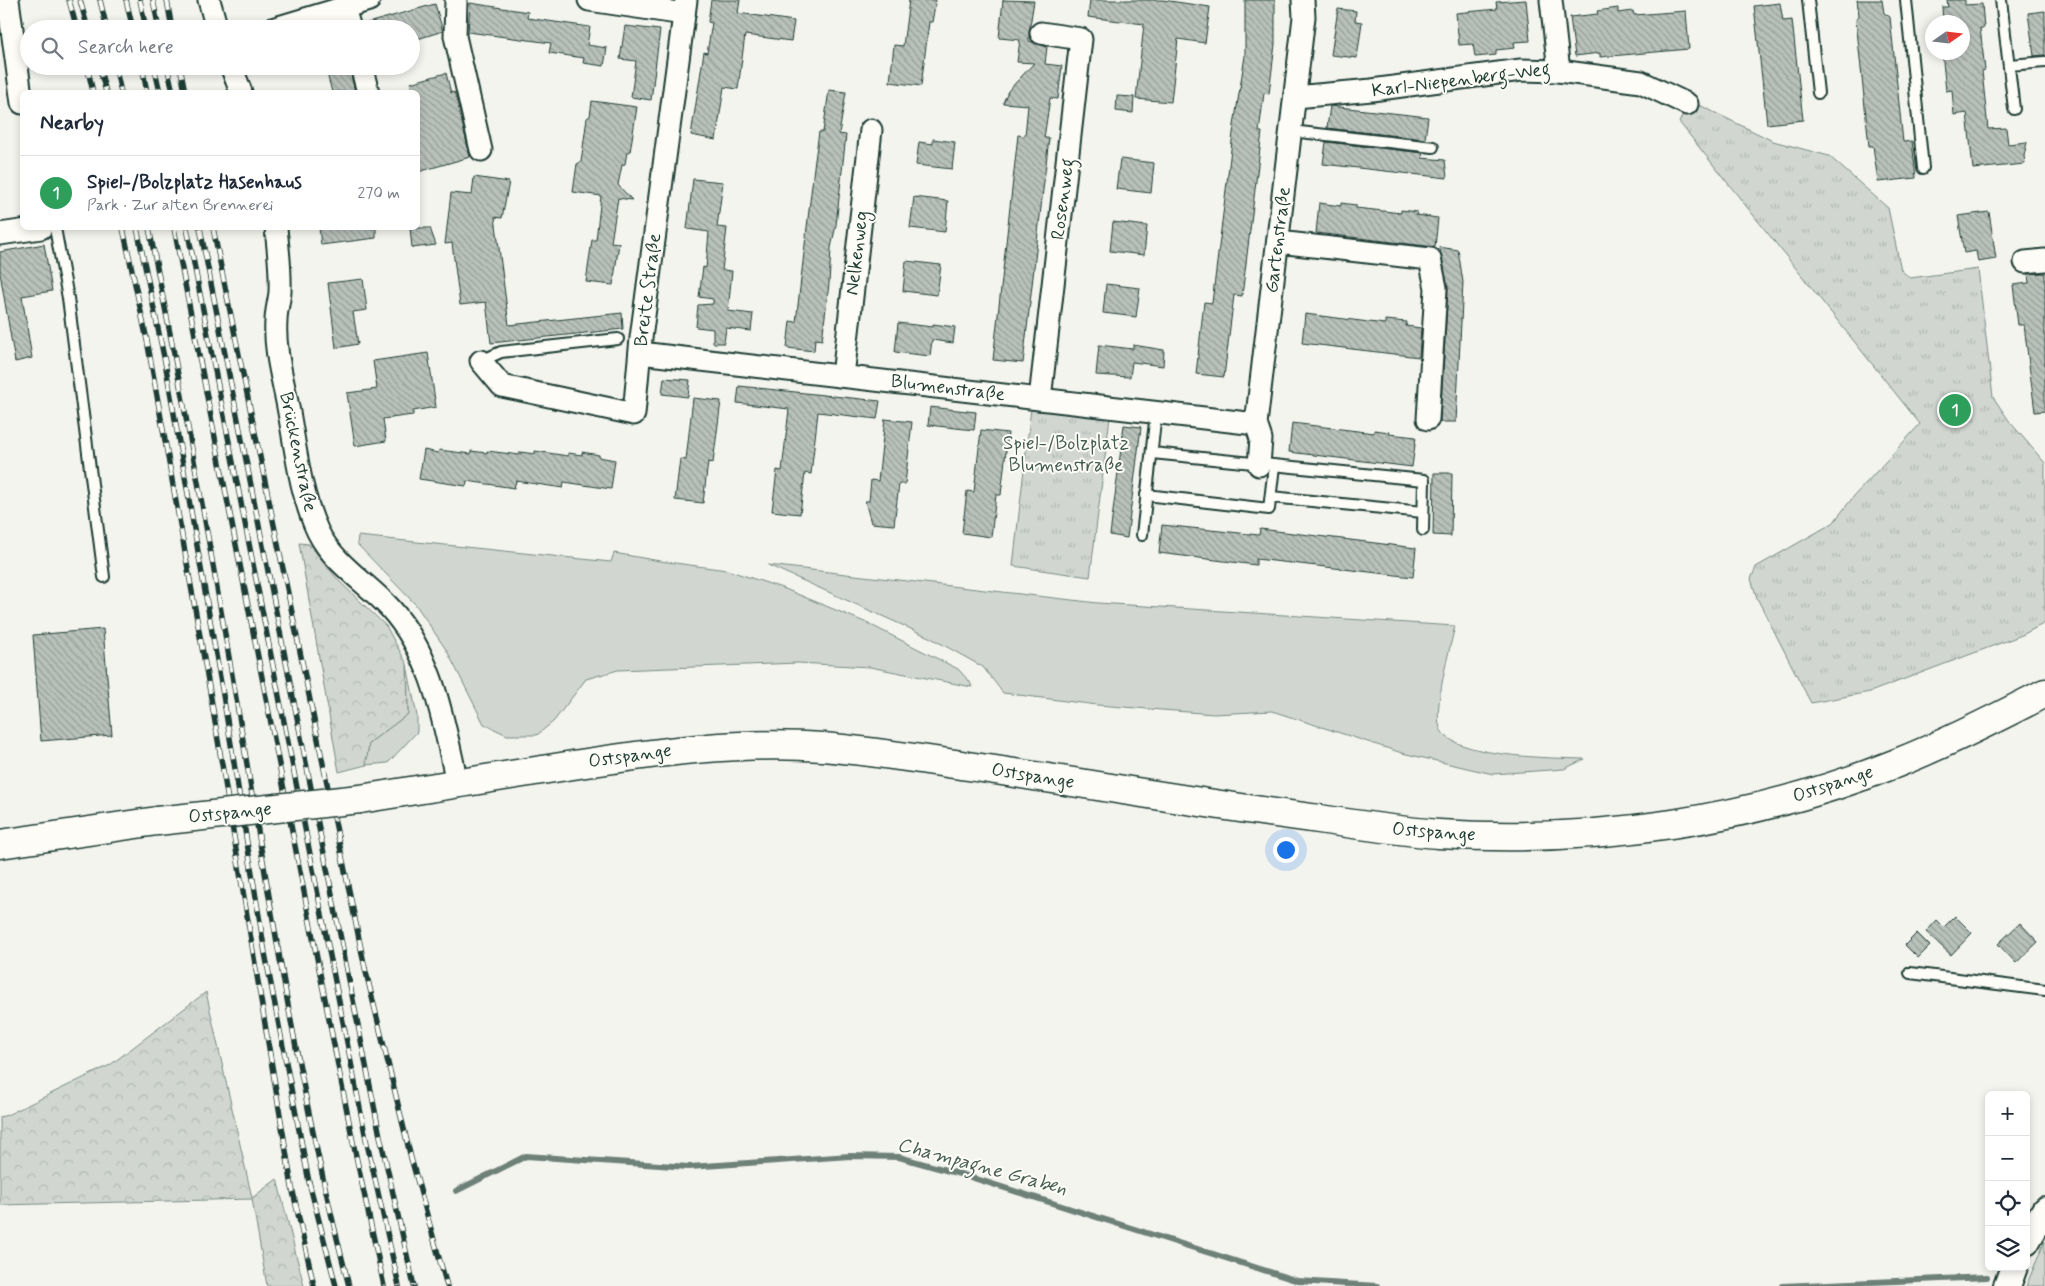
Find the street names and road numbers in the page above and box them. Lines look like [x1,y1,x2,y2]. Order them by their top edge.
street label: Karl-Niepenberg-Weg [1370,57,1552,106]
street label: Rosenweg [1046,157,1083,242]
street label: Gartenstraße [1259,185,1297,295]
street label: Nelkenweg [839,209,877,297]
street label: Breite Straße [629,232,667,348]
street label: Blumenstraße [889,369,1007,407]
street label: Brückenstraße [273,390,323,514]
street label: Ostspange [587,738,673,775]
street label: Ostspange [990,757,1076,796]
street label: Ostspange [1789,759,1877,810]
street label: Ostspange [187,796,273,831]
street label: Ostspange [1391,817,1477,848]

